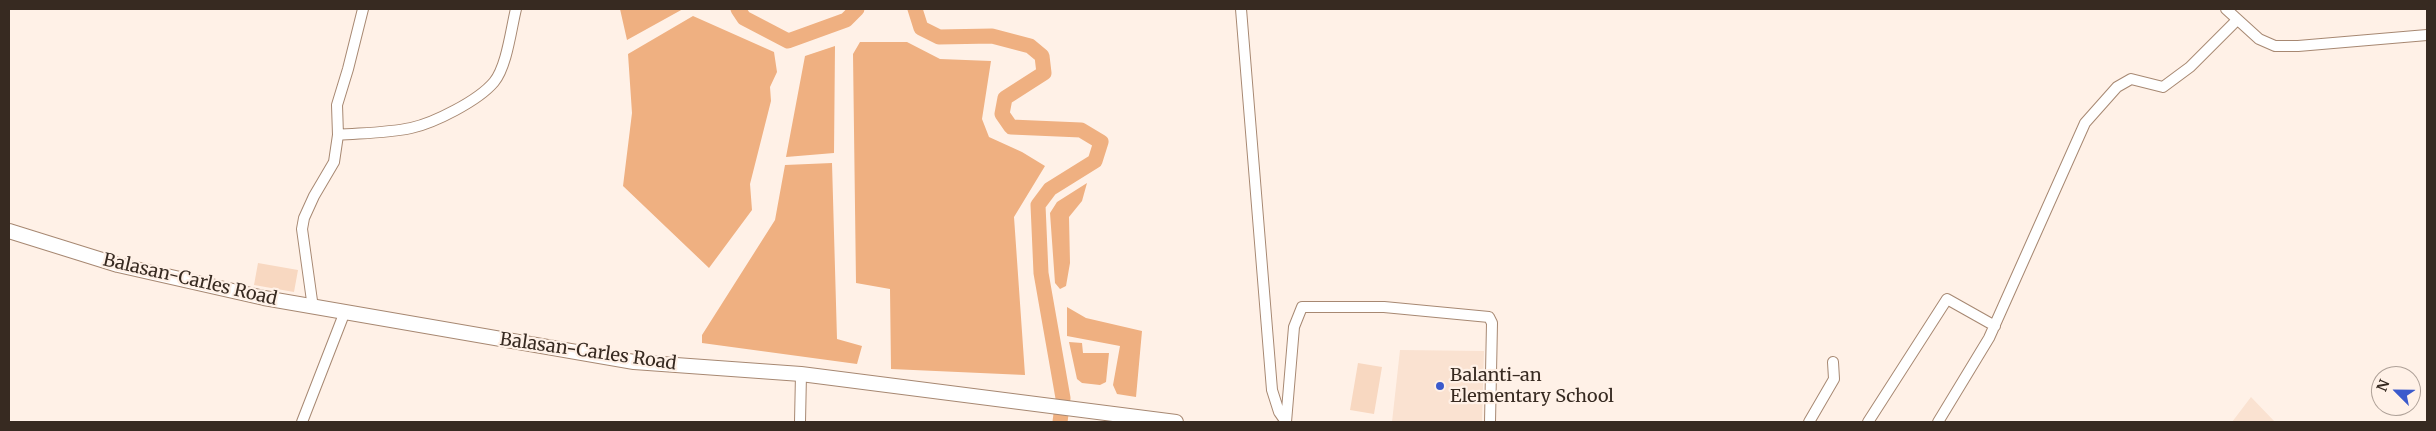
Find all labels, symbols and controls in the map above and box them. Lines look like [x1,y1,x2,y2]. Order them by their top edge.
street label: Balasan-Carles Road [101,249,279,311]
street label: Balasan-Carles Road [498,329,678,375]
place label: Balanti-an Elementary School [1450,365,1614,408]
north arrow [2371,366,2421,416]
text: N [2373,377,2394,394]
marker: Balanti-an Elementary School [1434,380,1446,392]

